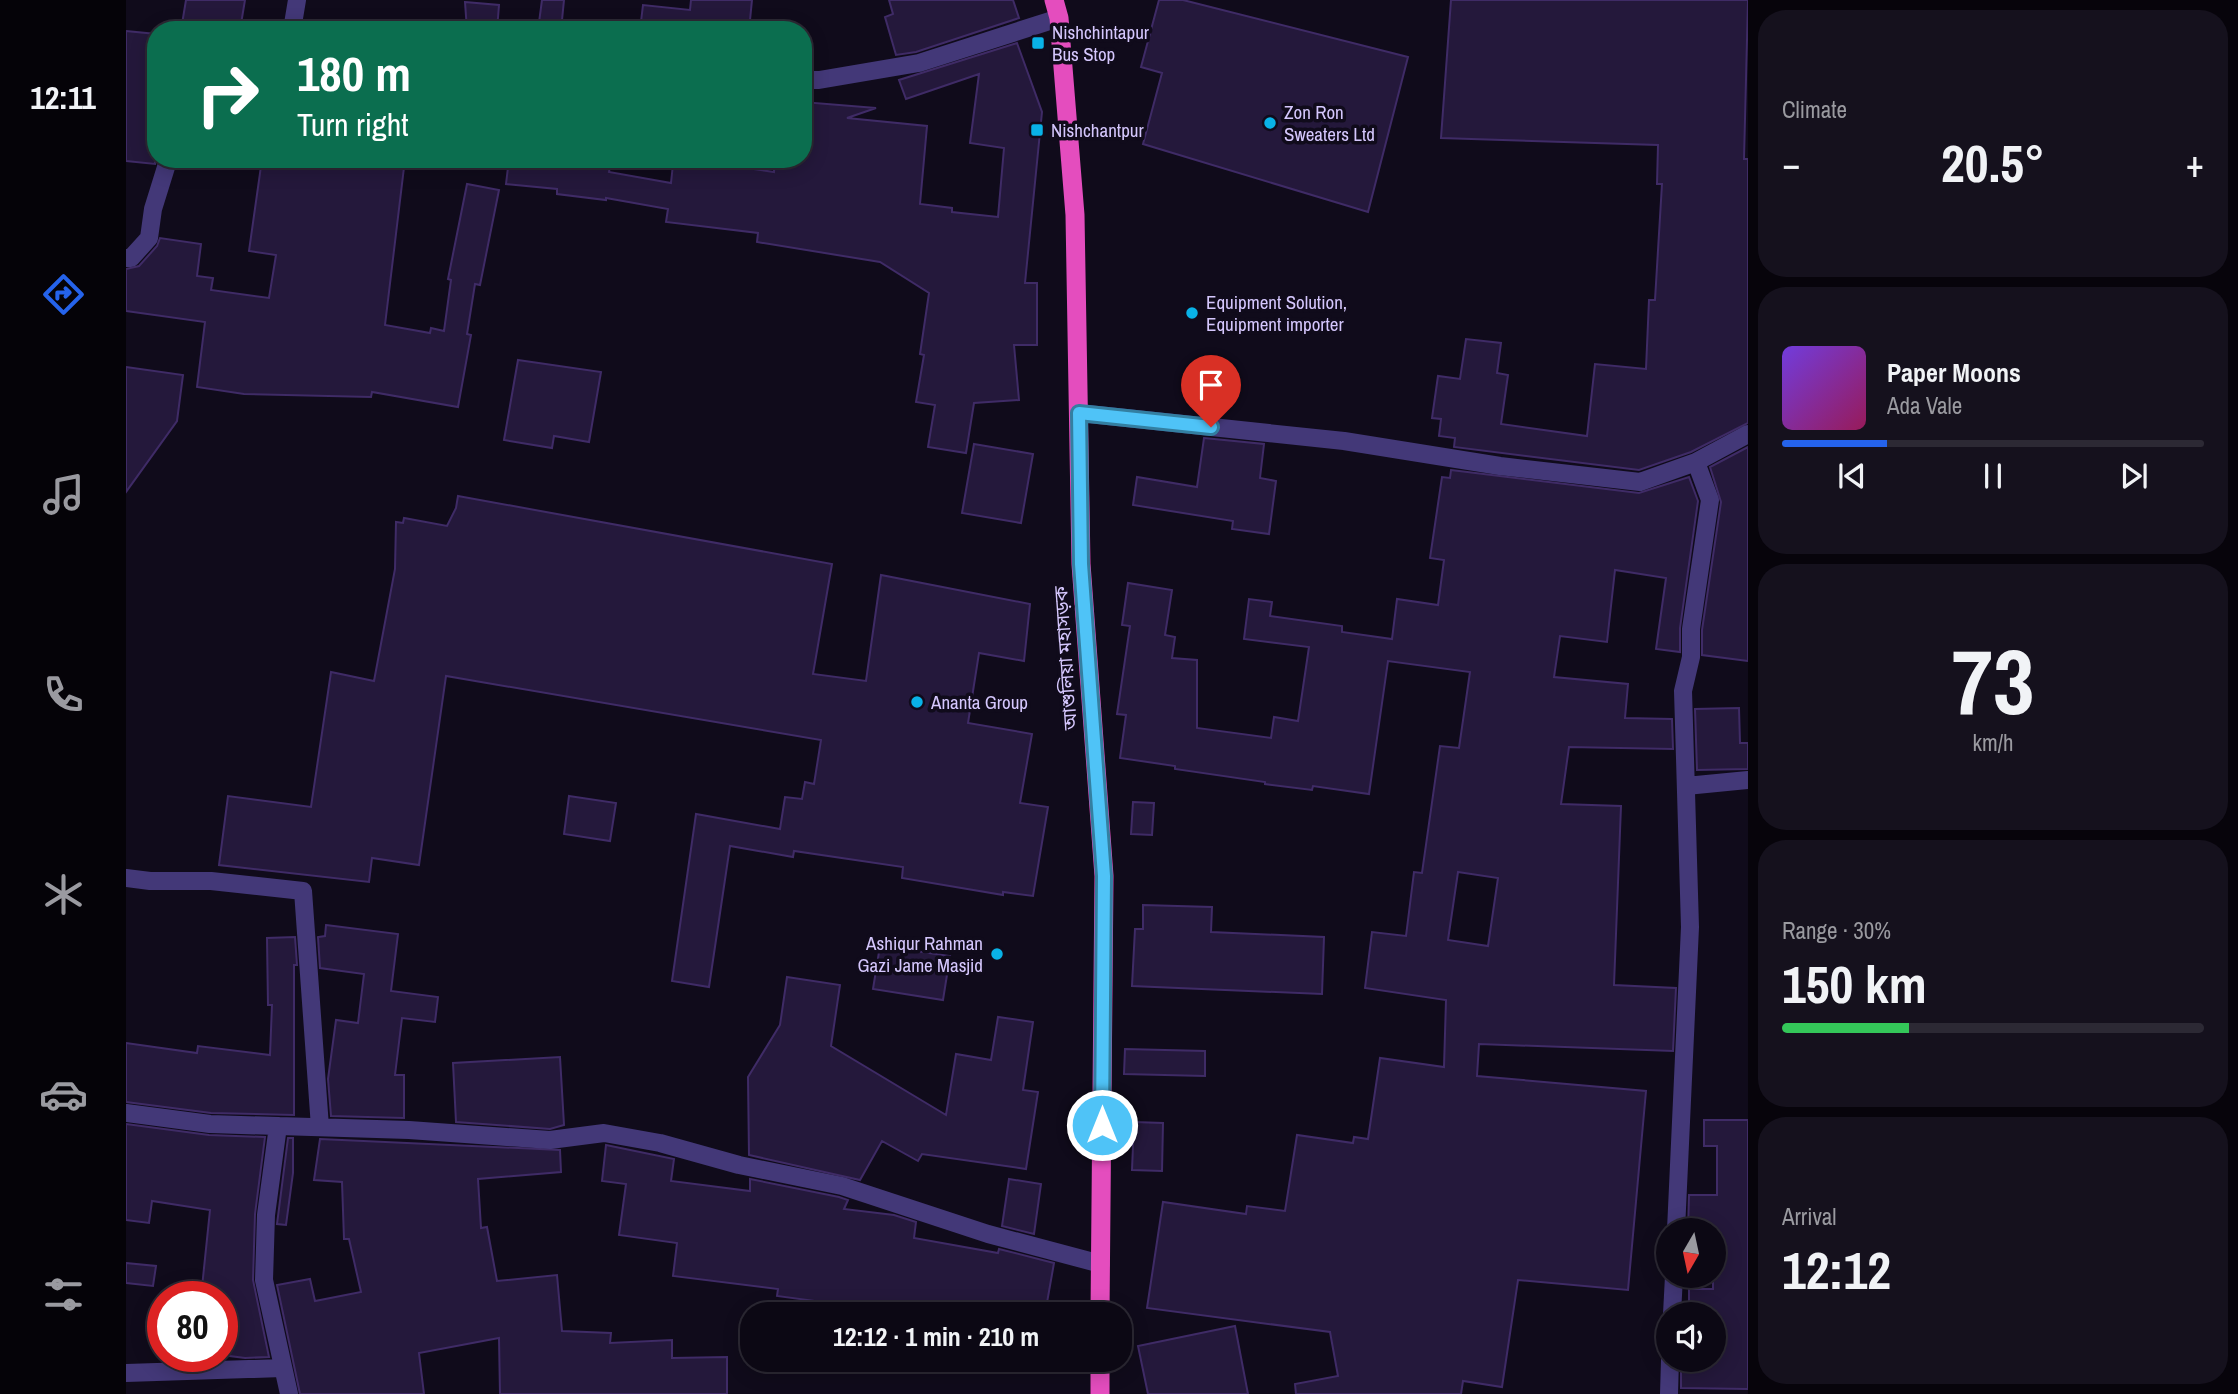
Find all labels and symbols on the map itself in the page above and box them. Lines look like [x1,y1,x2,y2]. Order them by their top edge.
place label: Nishchintapur Bus Stop [1052,19,1150,67]
marker: Nishchintapur Bus Stop [1030,35,1046,51]
place label: Zon Ron Sweaters Ltd [1284,99,1375,147]
marker: Zon Ron Sweaters Ltd [1262,115,1278,131]
place label: Nishchantpur [1051,117,1144,143]
marker: Nishchantpur [1029,122,1045,138]
place label: Equipment Solution, Equipment importer [1206,289,1347,337]
marker: Equipment Solution, Equipment importer [1184,305,1200,321]
pin [1181,355,1241,427]
street label: আশুলিয়া মহাসড়ক [1047,585,1083,732]
place label: Ananta Group [930,689,1028,715]
marker: Ananta Group [909,694,925,710]
place label: Ashiqur Rahman Gazi Jame Masjid [857,930,983,978]
marker: Ashiqur Rahman Gazi Jame Masjid [989,946,1005,962]
position arrow [1065,1088,1139,1162]
north arrow [1656,1218,1726,1288]
speed limit sign: 80 [147,1281,238,1372]

